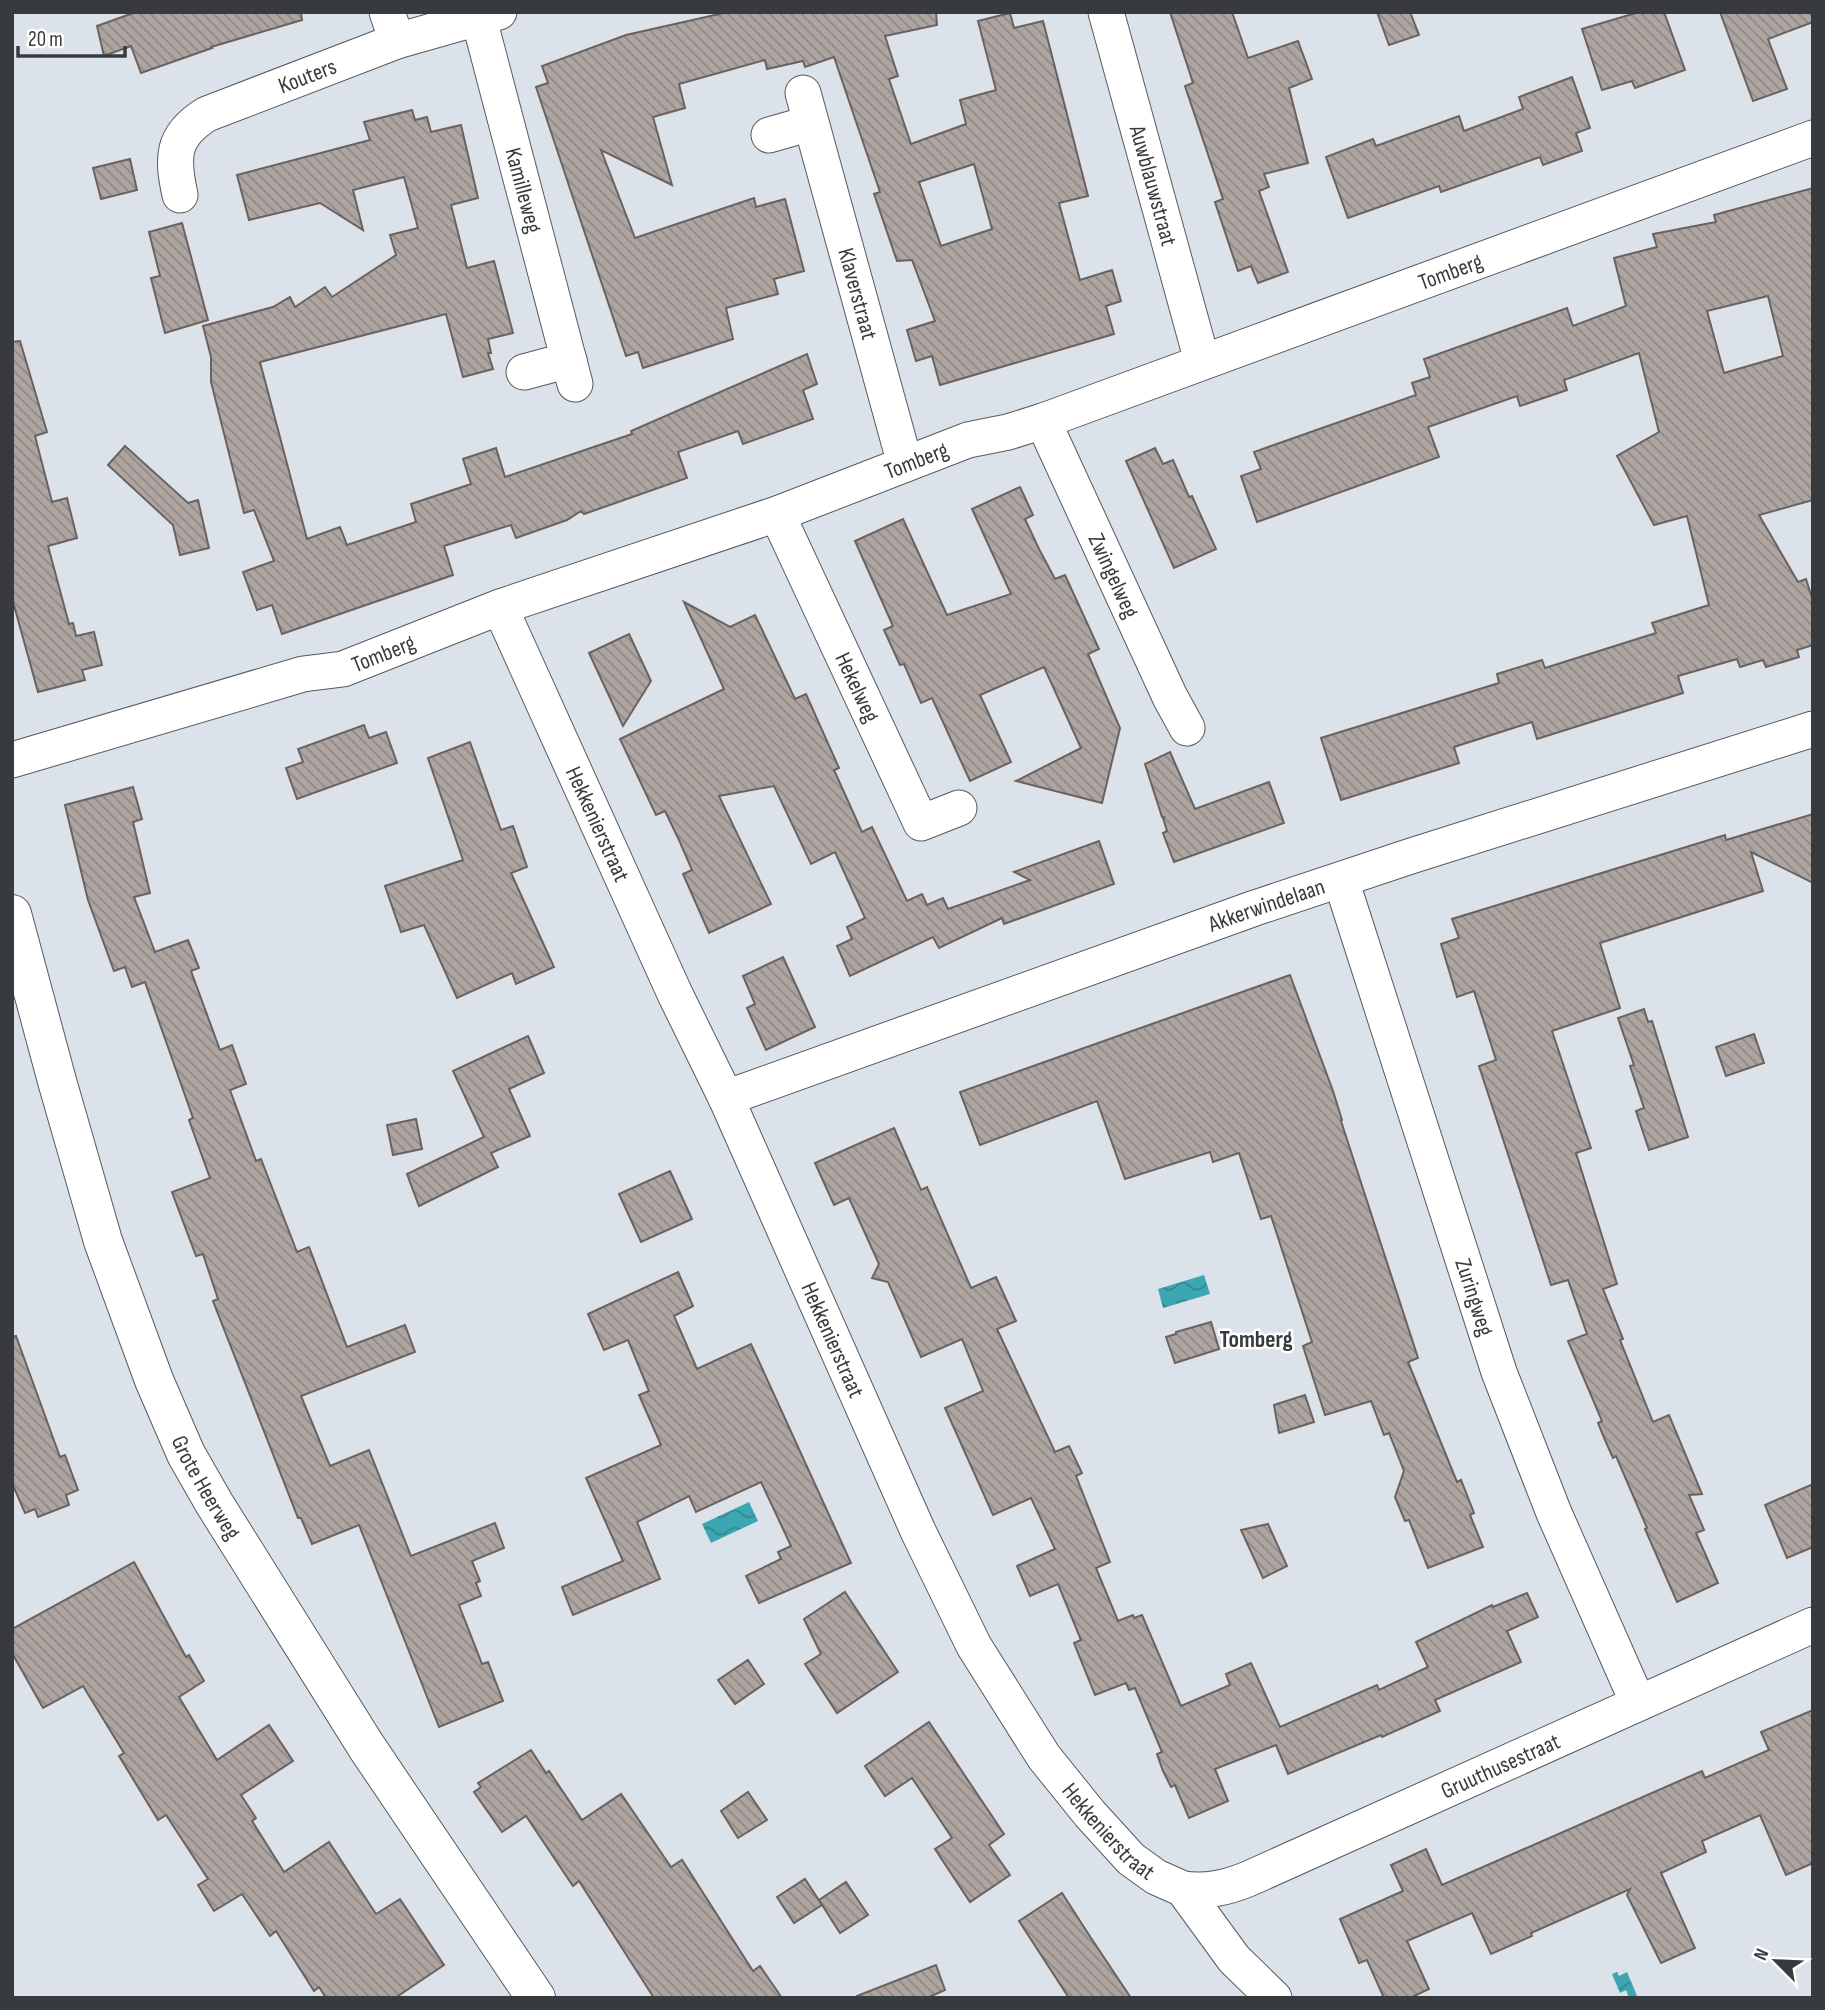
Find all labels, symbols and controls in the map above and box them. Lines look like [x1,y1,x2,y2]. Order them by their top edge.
scale bar [18,14,124,58]
text: 20 m [28,27,63,52]
street label: Kouters [275,53,340,100]
street label: Auwblauwstraat [1123,121,1183,249]
street label: Kamilleweg [498,145,548,236]
street label: Klaverstraat [831,245,883,343]
street label: Tomberg [1415,248,1487,297]
street label: Tomberg [881,436,952,486]
street label: Zwingelweg [1082,529,1145,623]
street label: Tomberg [348,629,419,679]
street label: Hekelweg [828,648,885,727]
street label: Hekkenierstraat [559,762,635,886]
street label: Akkerwindelaan [1204,873,1329,939]
street label: Zuringweg [1448,1255,1500,1340]
street label: Hekkenierstraat [794,1278,870,1402]
district label: Tomberg [1219,1325,1293,1354]
street label: Grote Heerweg [165,1432,246,1545]
street label: Gruuthusestraat [1437,1728,1565,1805]
street label: Hekkenierstraat [1056,1778,1160,1886]
north arrow [1741,1926,1811,1996]
text: N [1749,1945,1774,1964]

